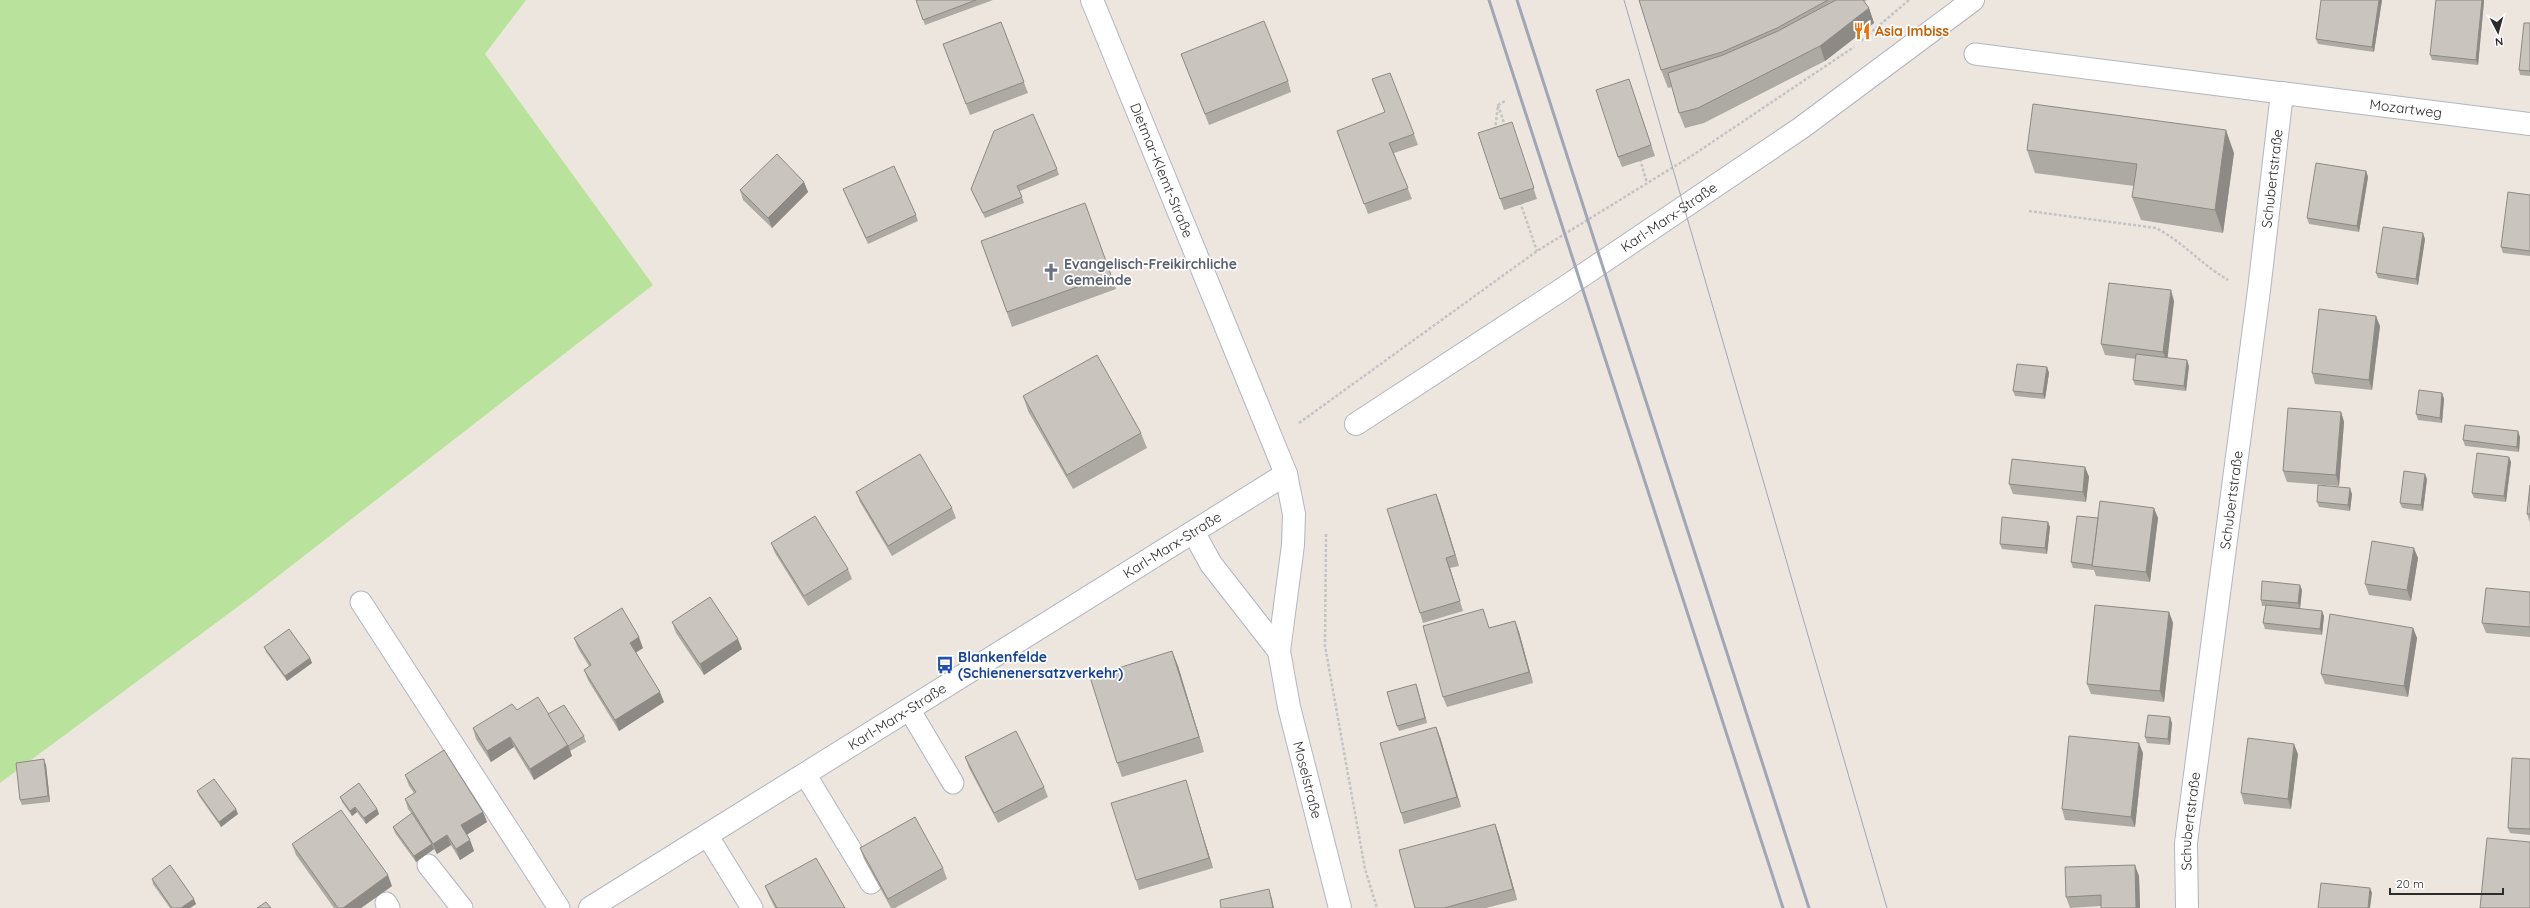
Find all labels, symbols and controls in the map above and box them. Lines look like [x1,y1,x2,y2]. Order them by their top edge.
north arrow [2478,12,2518,52]
restaurant icon: Asia Imbiss [1852,21,1872,41]
place label: Asia Imbiss [1875,22,1949,40]
text: N [2494,35,2504,49]
street label: Mozartweg [2369,95,2443,122]
street label: Dietmar-Klemt-Straße [1126,100,1197,240]
street label: Schubertstraße [2257,128,2287,229]
street label: Karl-Marx-Straße [1617,178,1721,256]
place label: Evangelisch-Freikirchliche Gemeinde [1064,255,1237,289]
church icon: Evangelisch-Freikirchliche Gemeinde [1041,262,1061,282]
street label: Schubertstraße [2216,449,2247,550]
street label: Karl-Marx-Straße [1120,508,1225,582]
place label: Blankenfelde (Schienenersatzverkehr) [958,648,1123,682]
bus stop icon: Blankenfelde (Schienenersatzverkehr) [935,655,955,675]
street label: Karl-Marx-Straße [845,679,950,754]
street label: Moselstraße [1289,739,1326,821]
street label: Schubertstraße [2177,771,2204,871]
scale bar [2390,870,2503,896]
text: 20 m [2396,876,2424,891]

